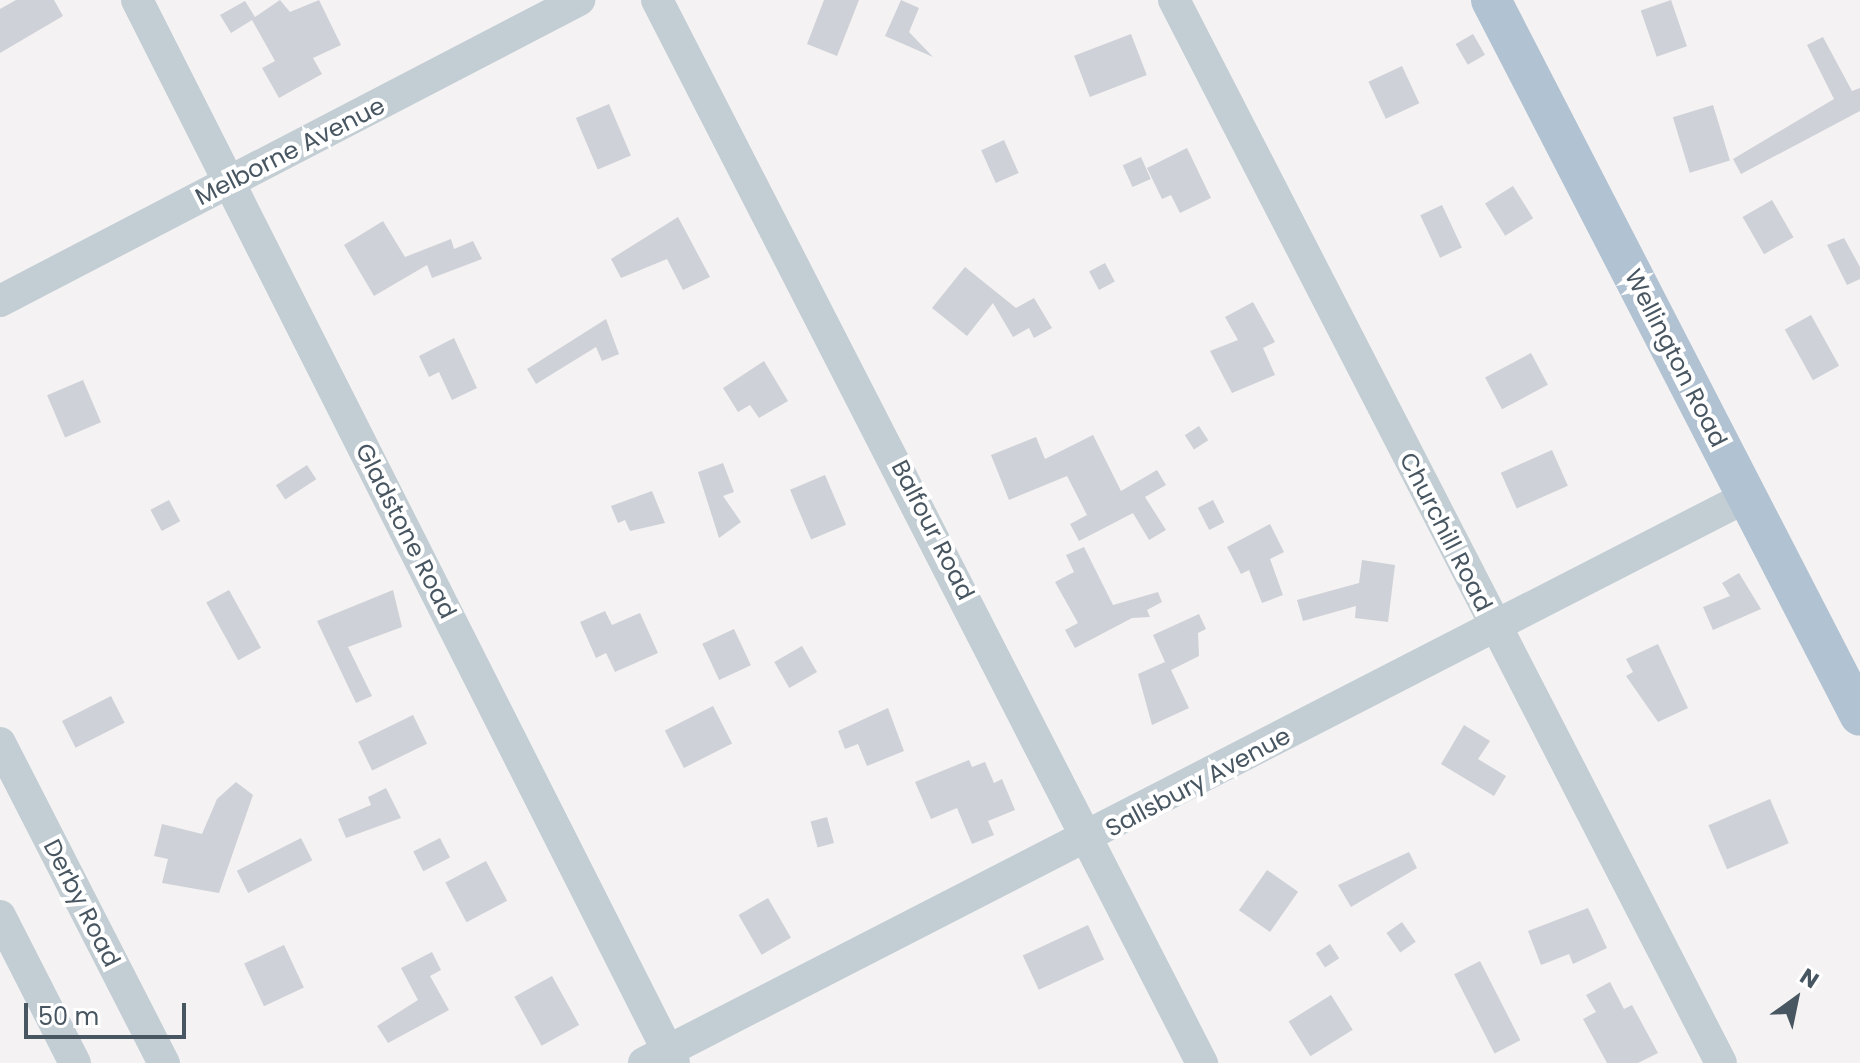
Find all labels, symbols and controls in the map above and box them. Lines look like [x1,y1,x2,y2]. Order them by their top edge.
street label: Melborne Avenue [190,91,390,211]
street label: Wellington Road [1619,264,1733,452]
street label: Gladstone Road [349,439,463,623]
street label: Churchill Road [1394,448,1498,616]
street label: Balfour Road [885,455,981,605]
street label: Sallsbury Avenue [1101,721,1295,843]
street label: Derby Road [38,834,126,972]
north arrow [1756,959,1836,1039]
text: N [1794,961,1825,996]
scale bar [28,987,190,1037]
text: 50 m [38,1000,99,1033]

